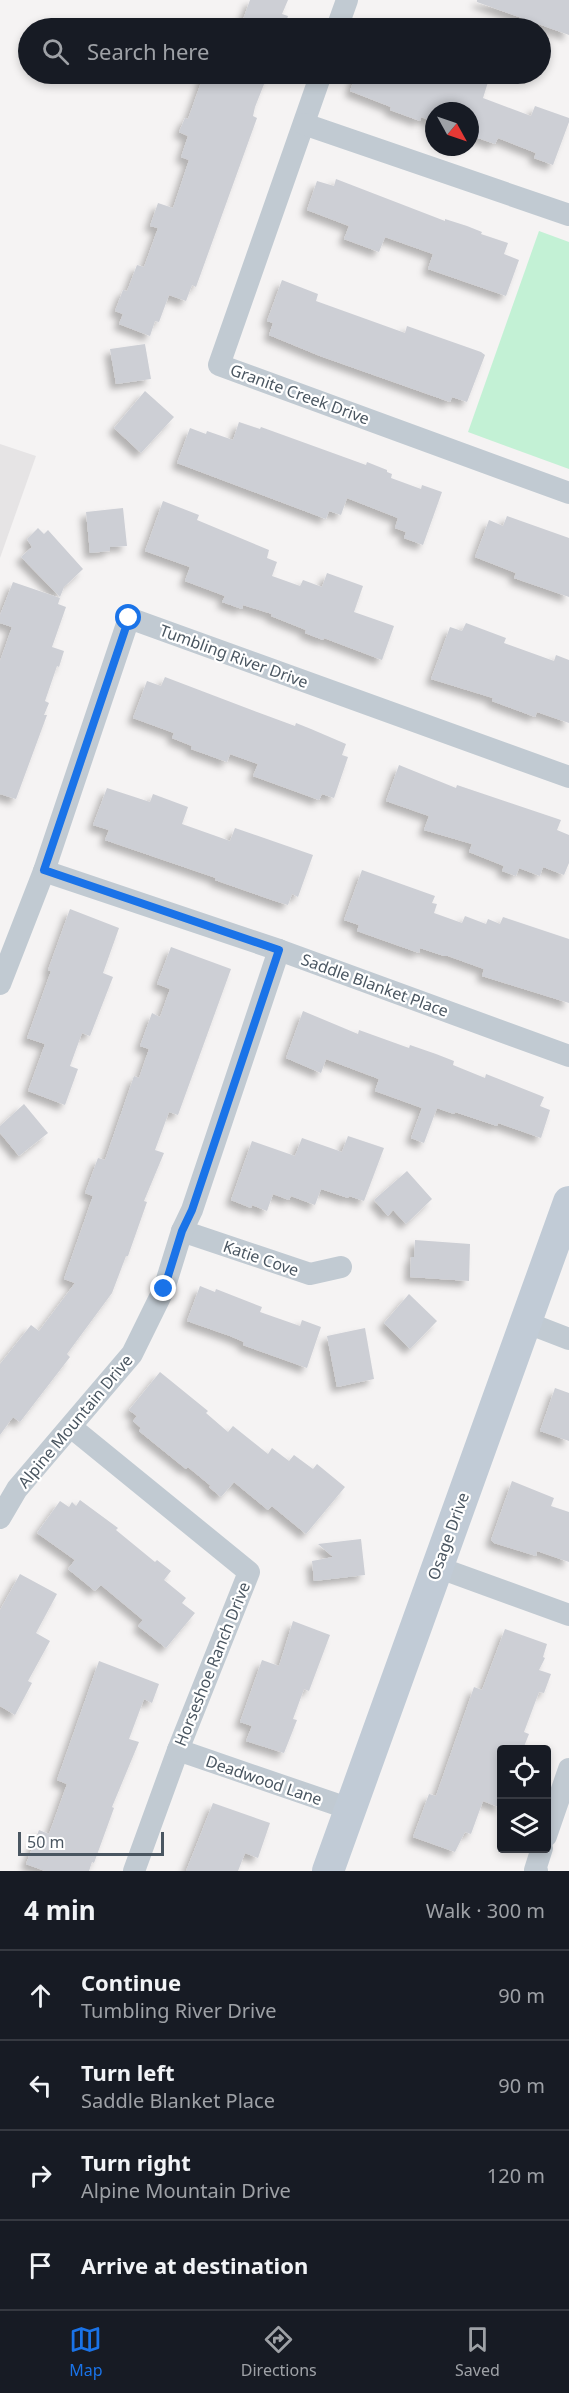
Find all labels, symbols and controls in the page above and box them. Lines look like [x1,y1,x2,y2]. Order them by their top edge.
search box [18,18,551,84]
icon: search [39,35,72,68]
text: Search here [87,36,209,66]
north arrow [425,102,479,156]
street label: Granite Creek Drive [227,359,373,429]
route start [115,604,141,630]
street label: Tumbling River Drive [157,619,311,693]
street label: Saddle Blanket Place [298,948,452,1022]
street label: Katie Cove [220,1235,302,1281]
route end [150,1275,176,1301]
street label: Alpine Mountain Drive [13,1350,137,1492]
street label: Osage Drive [422,1489,474,1583]
street label: Horseshoe Ranch Drive [169,1579,255,1749]
map controls [497,1745,551,1853]
button: locate [497,1745,551,1799]
street label: Deadwood Lane [203,1750,325,1810]
button: layers [497,1799,551,1853]
scale bar [18,1829,164,1856]
text: 50 m [27,1831,64,1853]
text: 4 min [24,1892,96,1928]
text: Walk · 300 m [426,1897,545,1924]
text: Continue [81,1967,181,1997]
icon: ahead [24,1979,57,2012]
text: 90 m [498,1982,545,2009]
text: Tumbling River Drive [81,1997,277,2024]
text: Turn left [81,2057,175,2087]
icon: left [24,2069,57,2102]
text: 90 m [498,2072,545,2099]
text: Saddle Blanket Place [81,2087,275,2114]
text: Turn right [81,2147,191,2177]
icon: right [24,2159,57,2192]
text: 120 m [487,2162,545,2189]
text: Alpine Mountain Drive [81,2177,291,2204]
icon: arrive [24,2249,57,2282]
text: Arrive at destination [81,2250,308,2280]
tab: Map [69,2323,102,2381]
tab: Directions [241,2323,317,2381]
tab: Saved [455,2323,500,2381]

